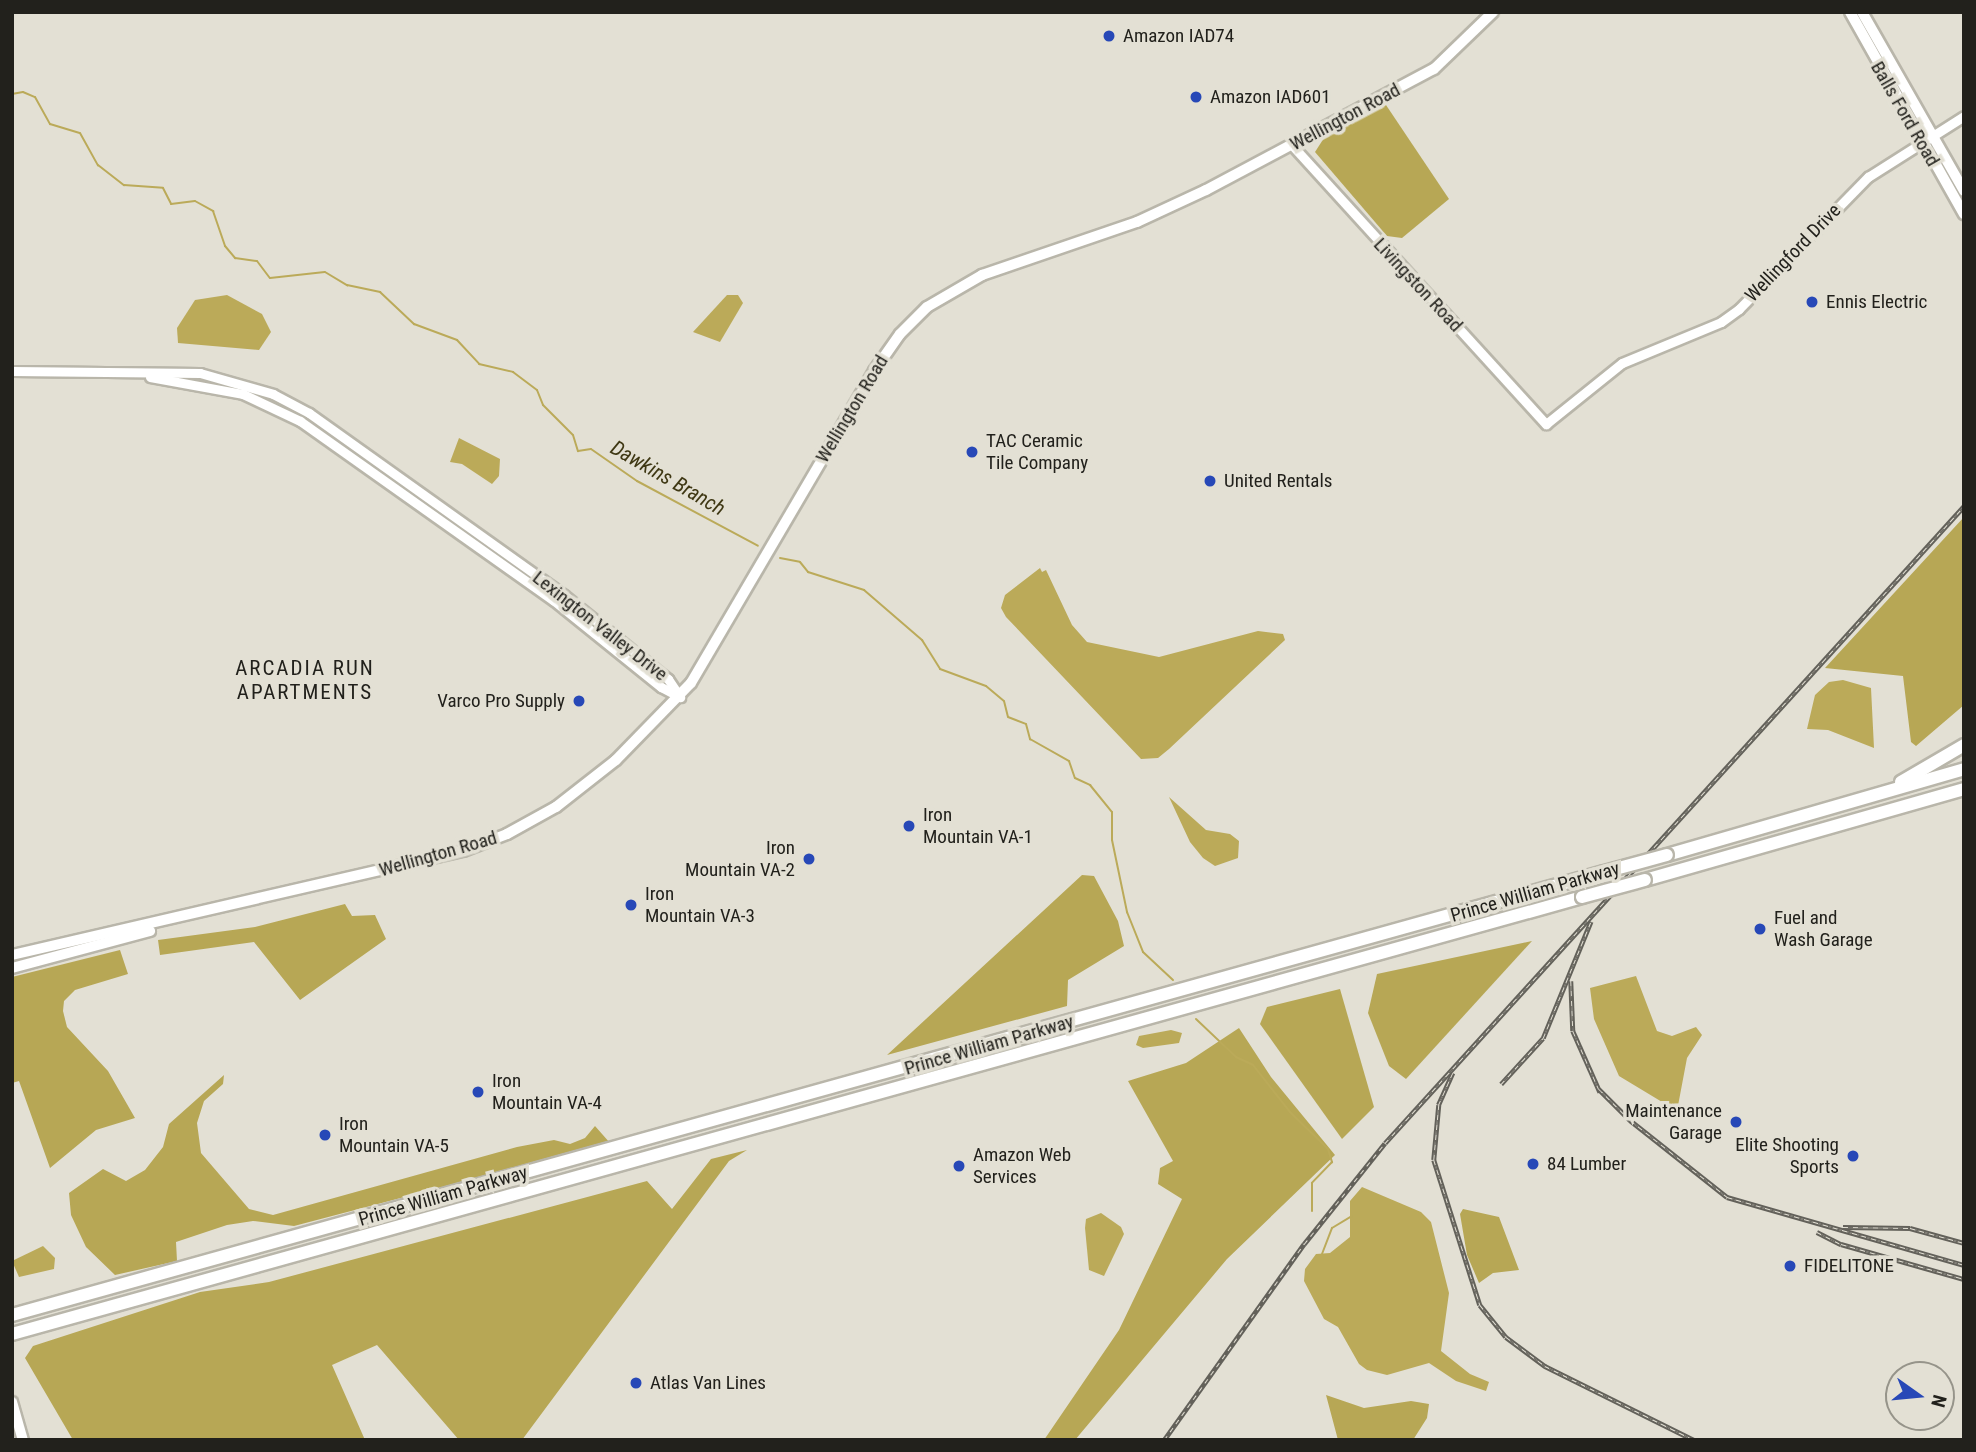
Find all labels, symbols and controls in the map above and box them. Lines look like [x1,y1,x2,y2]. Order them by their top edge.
place label: Amazon IAD74 [1123,25,1234,47]
marker: Amazon IAD74 [1101,28,1117,44]
street label: Balls Ford Road [1866,58,1944,170]
street label: Wellington Road [1286,78,1404,156]
place label: Amazon IAD601 [1210,86,1331,108]
marker: Amazon IAD601 [1188,89,1204,105]
street label: Wellingford Drive [1740,199,1846,307]
street label: Livingston Road [1369,233,1467,337]
place label: Ennis Electric [1826,291,1927,313]
marker: Ennis Electric [1804,294,1820,310]
street label: Wellington Road [811,351,893,467]
place label: TAC Ceramic Tile Company [986,430,1088,474]
water label: Dawkins Branch [606,435,730,521]
marker: TAC Ceramic Tile Company [964,444,980,460]
place label: United Rentals [1224,470,1332,492]
marker: United Rentals [1202,473,1218,489]
street label: Lexington Valley Drive [528,566,672,686]
district label: ARCADIA RUN APARTMENTS [237,655,373,705]
place label: Varco Pro Supply [437,690,565,712]
marker: Varco Pro Supply [571,693,587,709]
place label: Iron Mountain VA-1 [923,804,1033,848]
marker: Iron Mountain VA-1 [901,818,917,834]
street label: Wellington Road [376,826,500,882]
place label: Iron Mountain VA-2 [685,837,795,881]
marker: Iron Mountain VA-2 [801,851,817,867]
street label: Prince William Parkway [1448,857,1622,927]
place label: Iron Mountain VA-3 [645,883,755,927]
marker: Iron Mountain VA-3 [623,897,639,913]
place label: Fuel and Wash Garage [1774,907,1873,951]
marker: Fuel and Wash Garage [1752,921,1768,937]
street label: Prince William Parkway [902,1010,1076,1080]
place label: Iron Mountain VA-4 [492,1070,602,1114]
marker: Iron Mountain VA-4 [470,1084,486,1100]
place label: Maintenance Garage [1625,1100,1722,1144]
place label: Iron Mountain VA-5 [339,1113,449,1157]
marker: Maintenance Garage [1728,1114,1744,1130]
marker: Iron Mountain VA-5 [317,1127,333,1143]
place label: Elite Shooting Sports [1735,1134,1839,1178]
place label: Amazon Web Services [973,1144,1071,1188]
marker: Elite Shooting Sports [1845,1148,1861,1164]
place label: 84 Lumber [1547,1153,1626,1175]
marker: 84 Lumber [1525,1156,1541,1172]
marker: Amazon Web Services [951,1158,967,1174]
street label: Prince William Parkway [356,1161,530,1231]
place label: FIDELITONE [1804,1255,1894,1277]
marker: FIDELITONE [1782,1258,1798,1274]
north arrow [1885,1361,1955,1431]
place label: Atlas Van Lines [650,1372,766,1394]
marker: Atlas Van Lines [628,1375,644,1391]
text: N [1926,1392,1951,1410]

